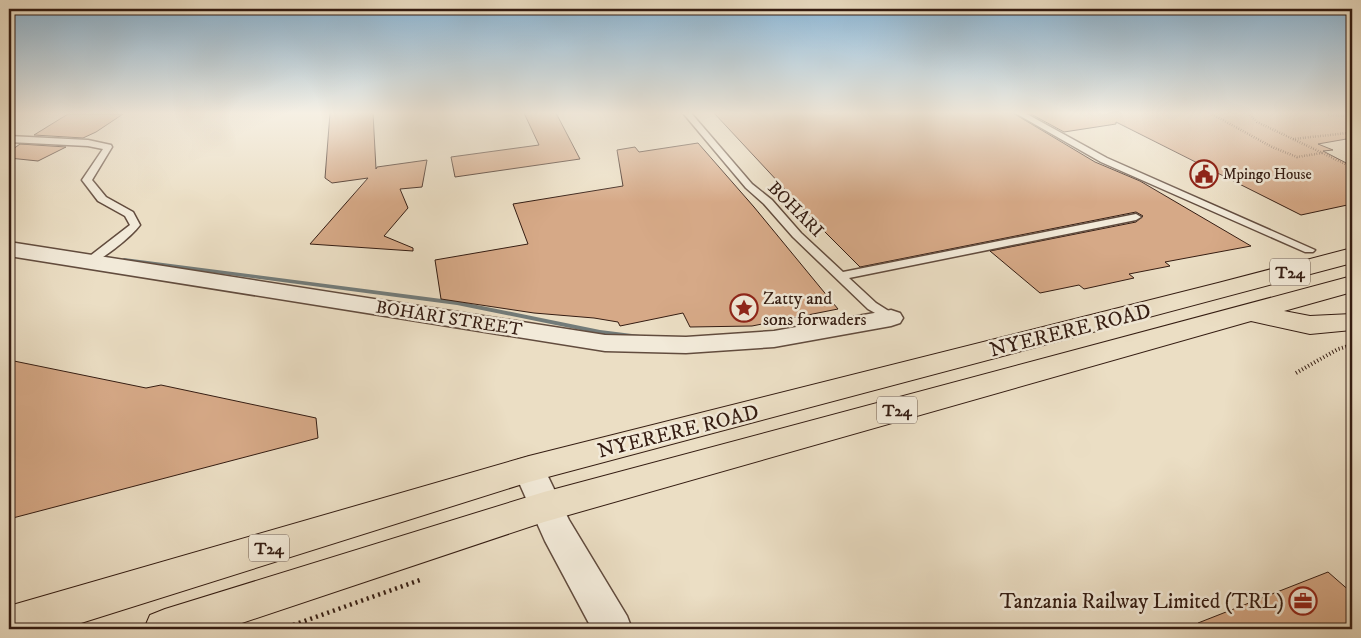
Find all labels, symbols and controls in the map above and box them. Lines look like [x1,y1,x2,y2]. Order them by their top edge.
public building icon: Mpingo House [1189,159,1219,189]
place label: Mpingo House [1223,165,1312,184]
street label: BOHARI [763,177,828,242]
road number: T24 [1270,258,1310,286]
place label: Zatty and sons forwaders [763,288,867,331]
place icon: Zatty and sons forwaders [729,293,759,323]
street label: BOHARI STREET [374,297,524,341]
street label: NYERERE ROAD [987,298,1154,364]
road number: T24 [877,396,917,424]
street label: NYERERE ROAD [595,399,762,465]
road number: T24 [249,534,289,562]
office icon: Tanzania Railway Limited (TRL) [1288,586,1318,616]
place label: Tanzania Railway Limited (TRL) [1000,589,1284,615]

